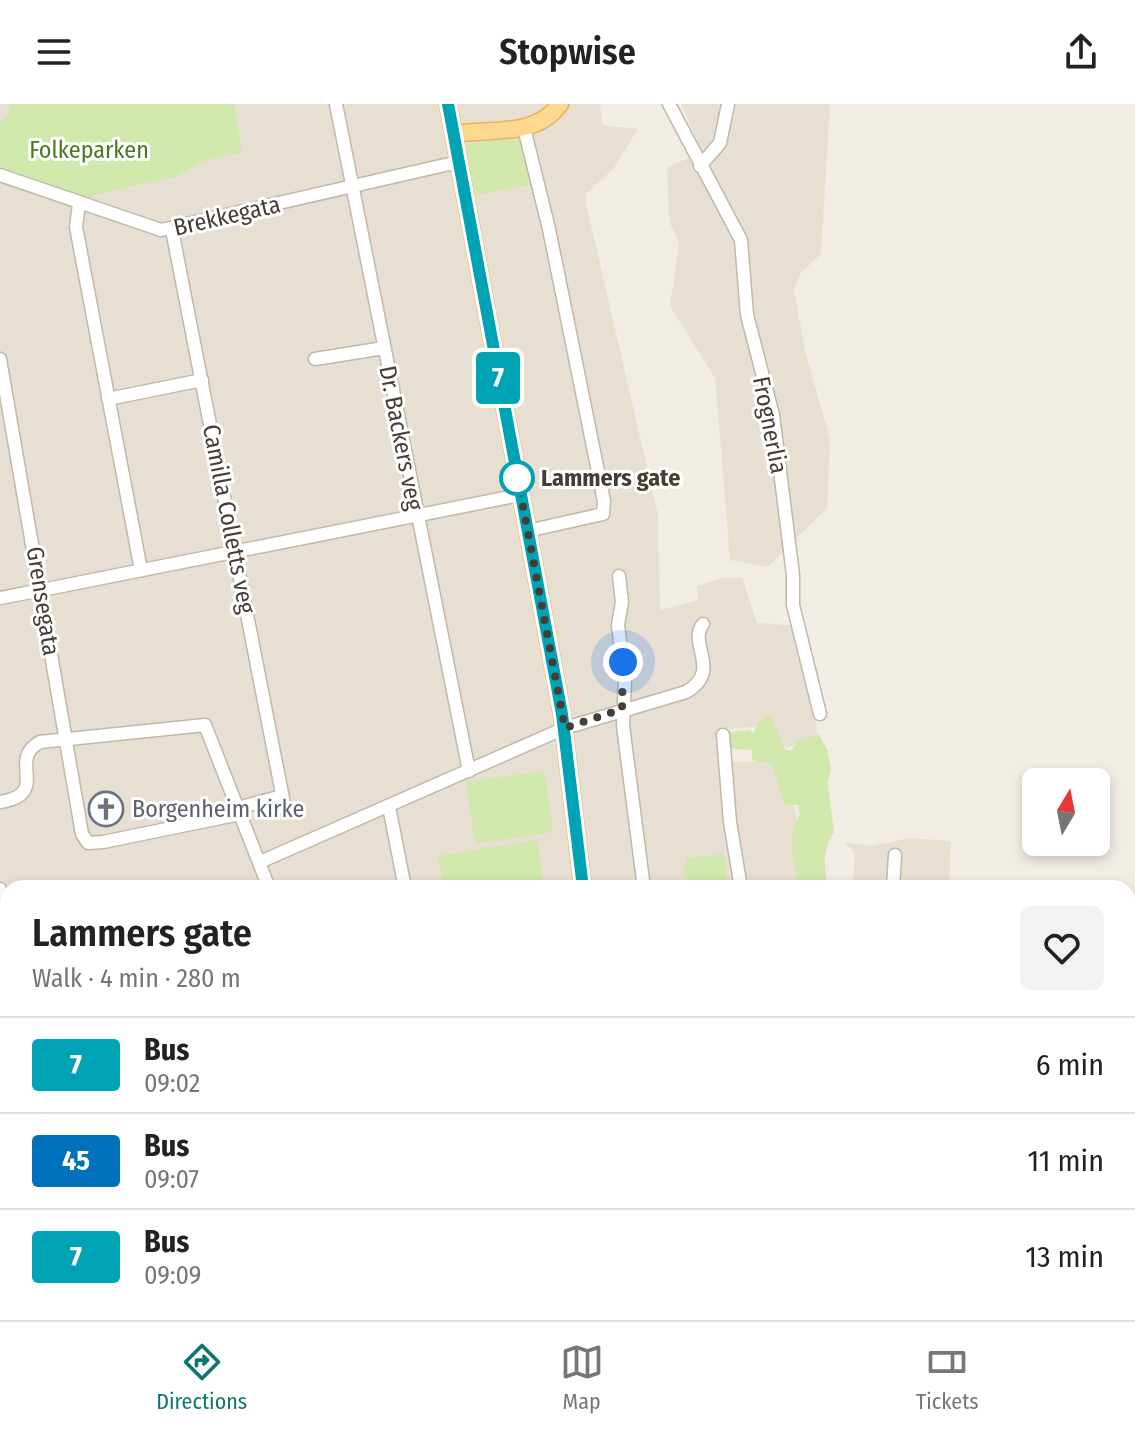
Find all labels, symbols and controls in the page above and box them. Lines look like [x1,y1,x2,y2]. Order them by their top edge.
icon: menu [32,30,76,74]
text: Stopwise [499,30,636,74]
icon: share [1059,30,1103,74]
park label: Folkeparken [29,136,149,164]
street label: Brekkegata [171,190,283,242]
line badge: 7 [472,352,524,404]
text: 7 [492,361,504,394]
street label: Dr. Backers veg [373,363,429,513]
street label: Frognerlia [747,374,793,476]
street label: Camilla Colletts veg [197,422,261,617]
marker: Lammers gate [500,461,534,495]
place label: Lammers gate [541,464,680,492]
street label: Grensegata [21,544,65,658]
your location [603,642,643,682]
north arrow [1022,768,1110,856]
map controls [1022,768,1110,856]
church icon: Borgenheim kirke [87,790,125,828]
place label: Borgenheim kirke [132,795,304,823]
button: heart [1020,906,1104,990]
text: Lammers gate [32,910,252,956]
text: Walk · 4 min · 280 m [32,963,241,994]
text: Bus [144,1032,189,1068]
text: 6 min [1036,1047,1104,1083]
text: 7 [70,1048,82,1081]
text: 09:02 [144,1068,200,1099]
text: Bus [144,1128,189,1164]
text: 11 min [1028,1143,1104,1179]
text: 45 [62,1144,90,1177]
text: 09:07 [144,1164,199,1195]
text: Bus [144,1224,189,1260]
text: 13 min [1025,1239,1104,1275]
text: 7 [70,1240,82,1273]
text: 09:09 [144,1260,201,1291]
tab: Directions [156,1340,247,1415]
tab: Map [560,1340,604,1415]
tab: Tickets [916,1340,979,1415]

